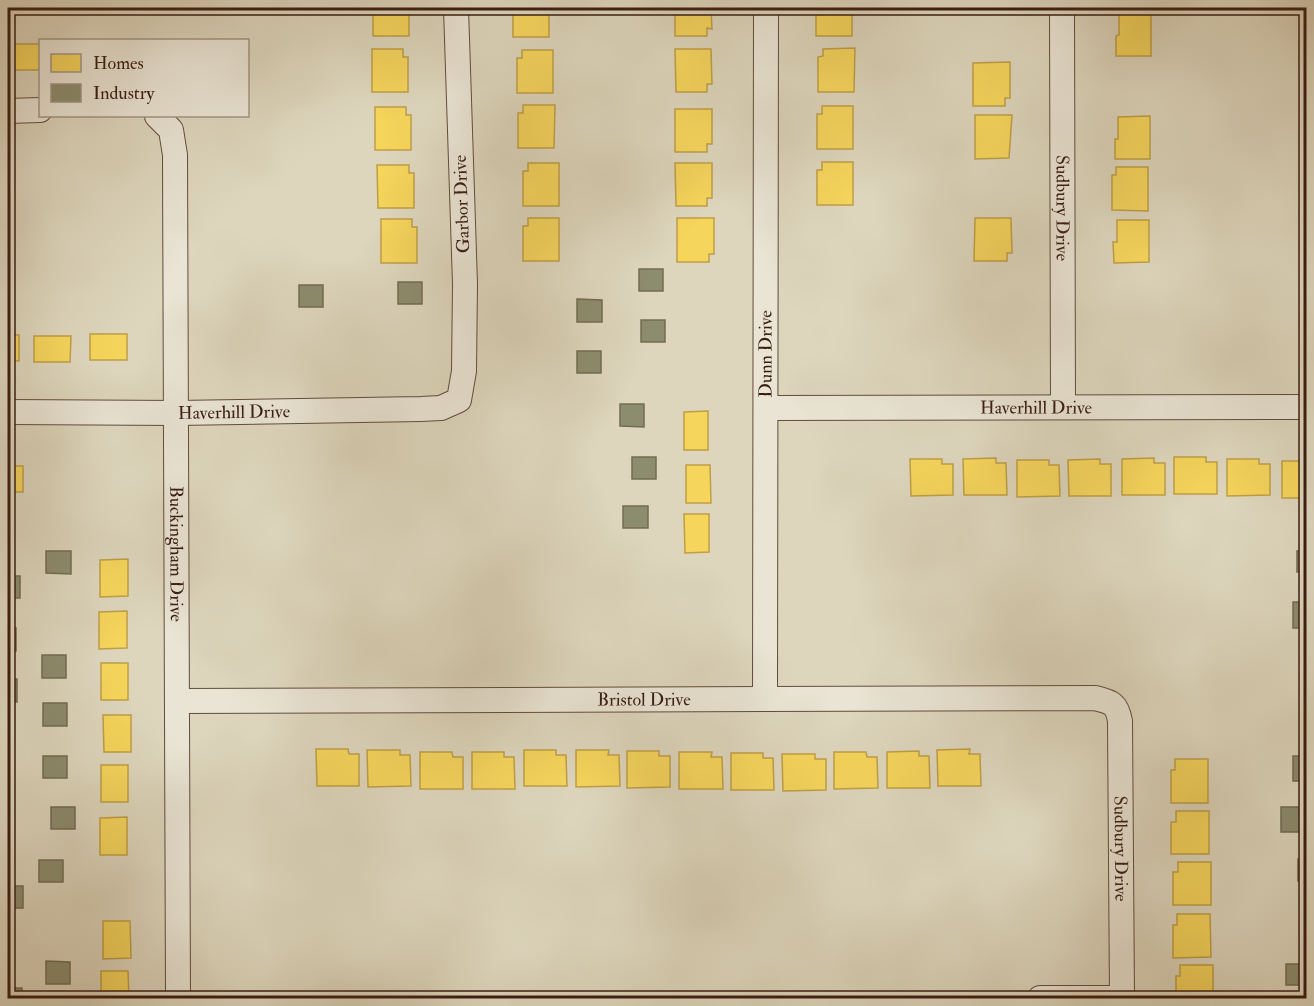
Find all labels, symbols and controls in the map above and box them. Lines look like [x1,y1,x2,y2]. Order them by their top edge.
legend [39,39,249,117]
text: Homes [93,52,144,75]
text: Industry [93,82,155,105]
street label: Garbor Drive [449,154,475,254]
street label: Sudbury Drive [1051,155,1074,261]
street label: Dunn Drive [754,310,777,398]
street label: Haverhill Drive [980,396,1093,419]
street label: Haverhill Drive [178,400,291,424]
street label: Buckingham Drive [165,486,188,622]
street label: Bristol Drive [597,688,691,711]
street label: Sudbury Drive [1109,796,1133,902]

